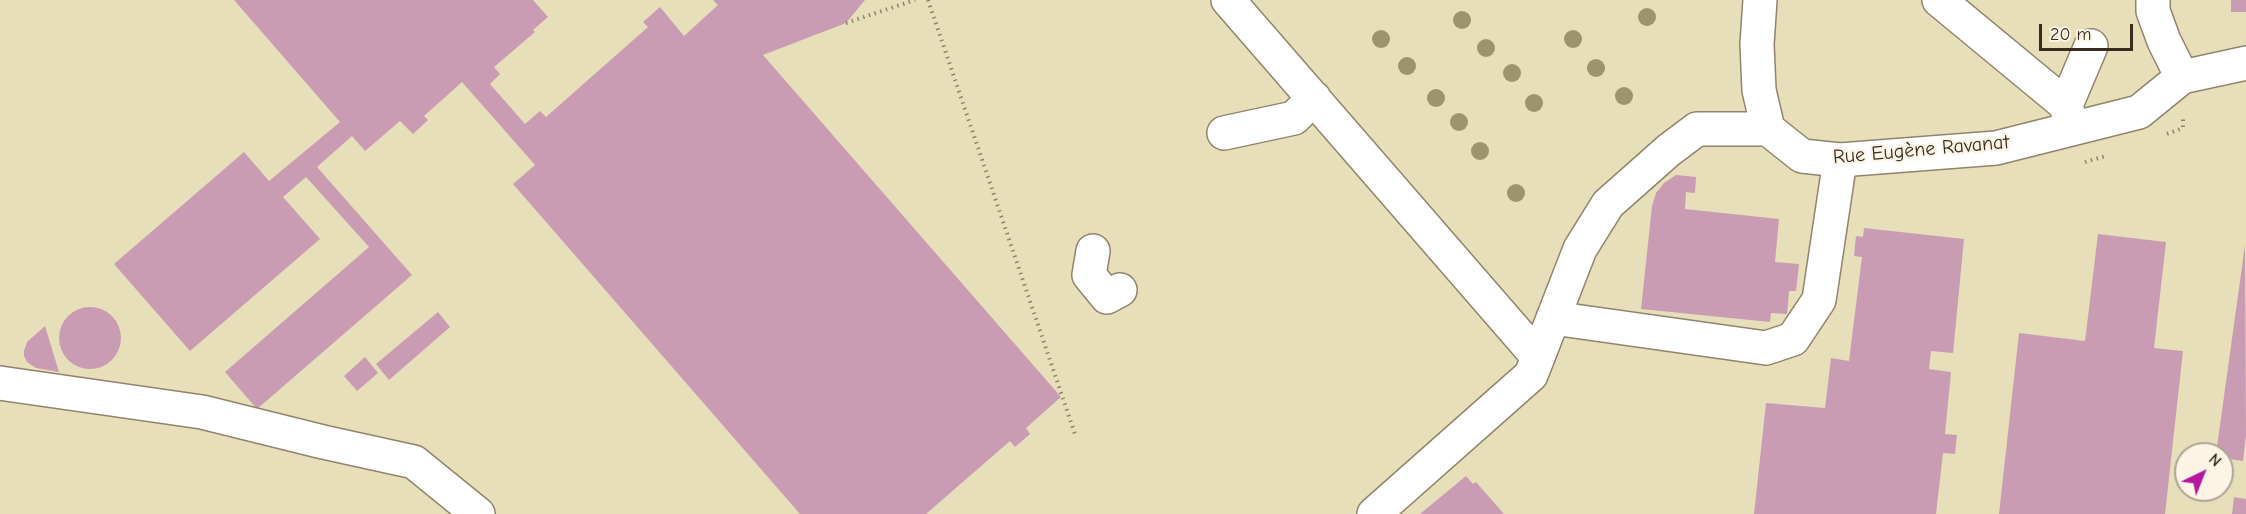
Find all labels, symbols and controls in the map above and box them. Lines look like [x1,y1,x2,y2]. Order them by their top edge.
scale bar [2042,12,2136,50]
text: 20 m [2050,24,2091,45]
street label: Rue Eugène Ravanat [1832,130,2010,170]
north arrow [2174,442,2234,502]
text: N [2205,450,2225,470]

